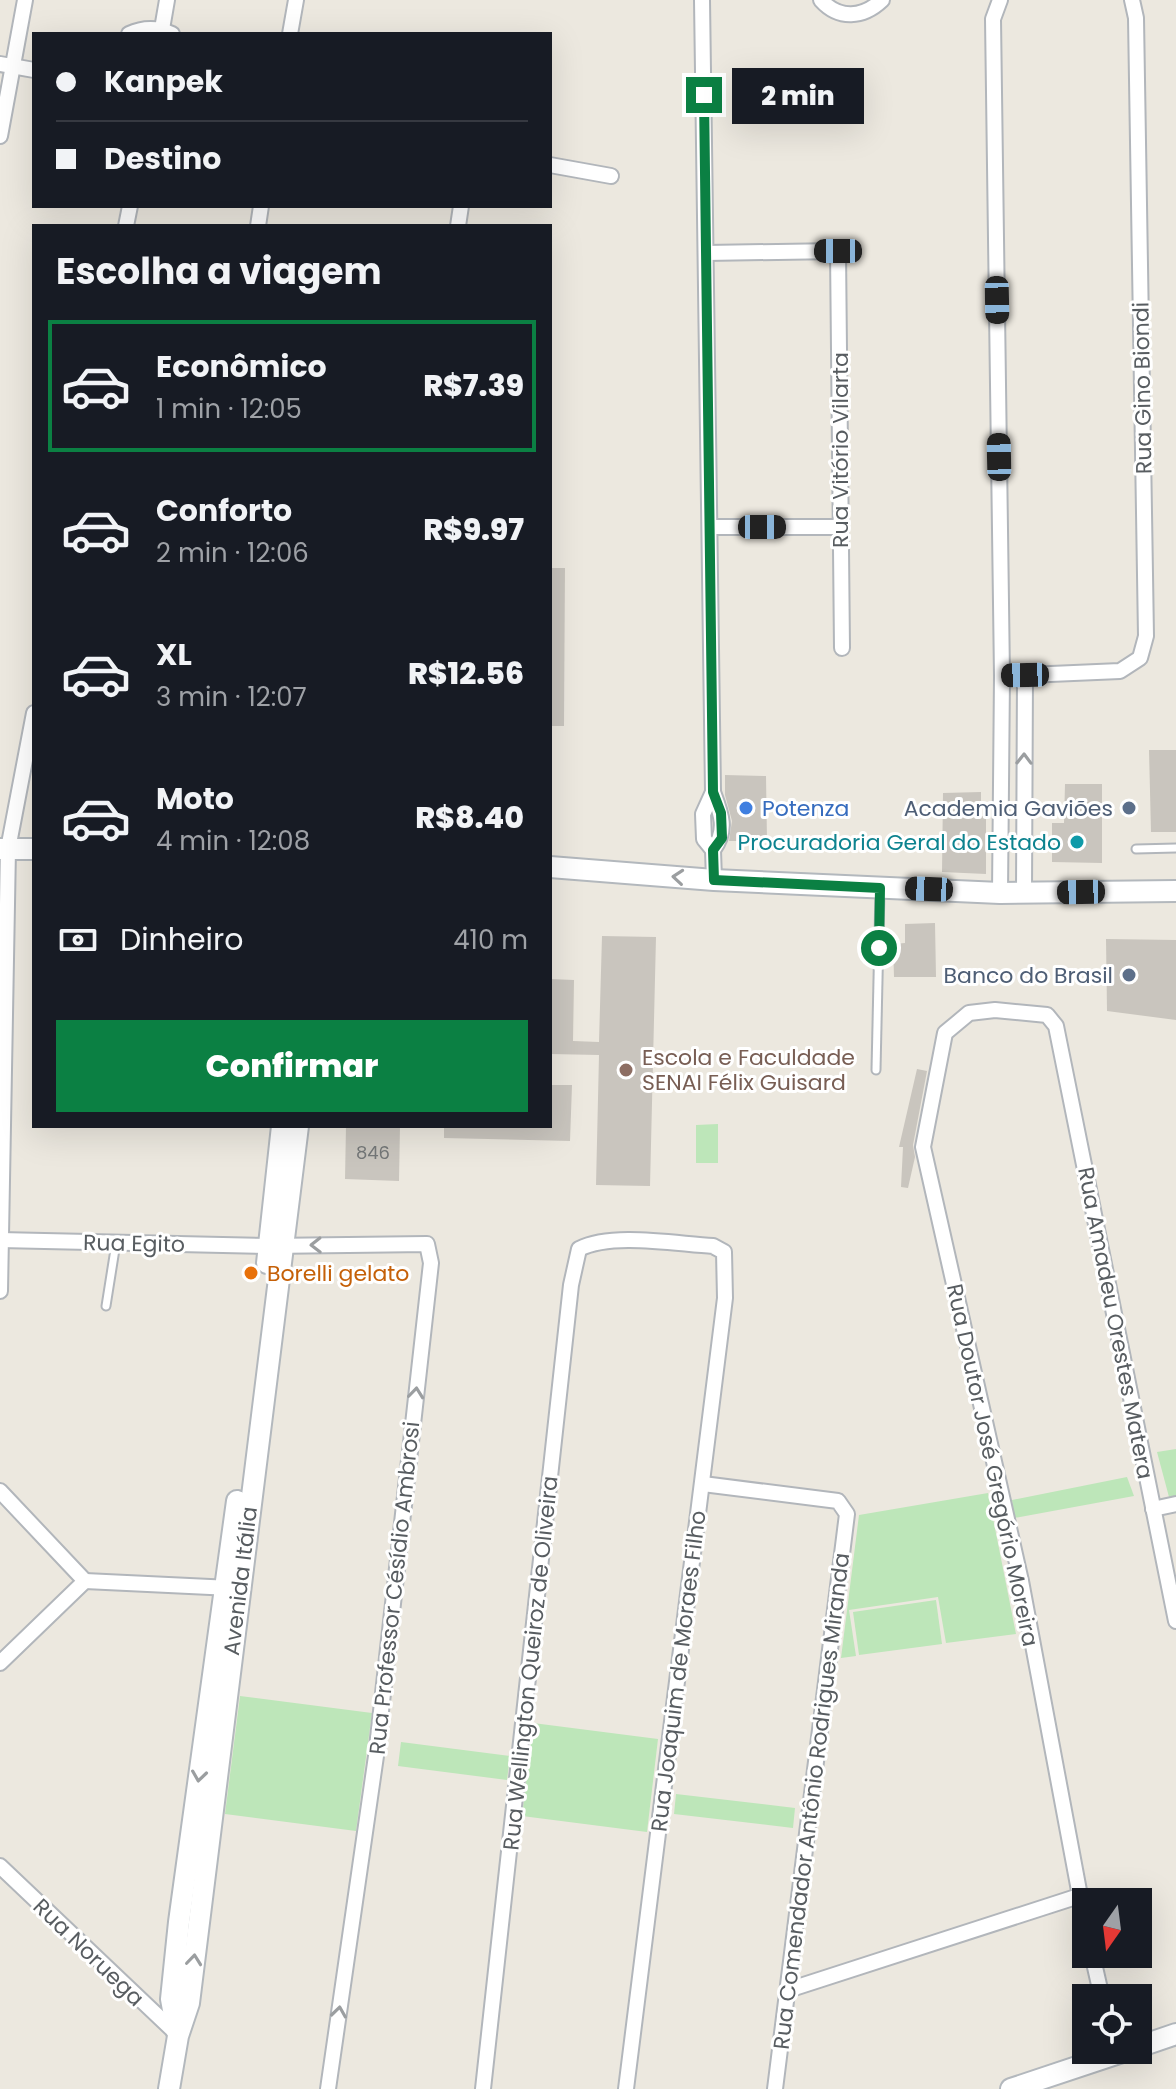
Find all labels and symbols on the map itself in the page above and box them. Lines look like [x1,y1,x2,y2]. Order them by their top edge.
callout: 2 min [732,67,864,123]
route end [686,77,722,113]
car [814,239,862,263]
car [985,276,1009,324]
street label: Rua Gino Biondi [1126,302,1159,474]
street label: Rua Vitório Vilarta [825,352,856,548]
car [987,433,1011,481]
car [738,515,786,539]
car [1001,663,1049,687]
one-way arrow [1015,752,1033,765]
place label: Potenza [762,793,849,824]
place label: Academia Gaviões [904,793,1113,824]
marker: Potenza [737,799,755,817]
marker: Academia Gaviões [1120,799,1138,817]
place label: Procuradoria Geral do Estado [738,827,1061,858]
marker: Procuradoria Geral do Estado [1068,833,1086,851]
one-way arrow [672,868,685,885]
car [905,876,953,902]
car [1057,880,1105,904]
route start [861,930,897,966]
place label: Banco do Brasil [944,960,1113,991]
marker: Banco do Brasil [1120,966,1138,984]
place label: Escola e Faculdade SENAI Félix Guisard [642,1042,855,1098]
marker: Escola e Faculdade SENAI Félix Guisard [617,1061,635,1079]
house number: 846 [356,1140,390,1165]
street label: Rua Amadeu Orestes Matera [1070,1164,1161,1482]
street label: Rua Egito [83,1227,185,1260]
one-way arrow [309,1237,322,1254]
place label: Borelli gelato [267,1258,409,1289]
marker: Borelli gelato [242,1264,260,1282]
street label: Rua Doutor José Gregório Moreira [939,1281,1046,1649]
one-way arrow [408,1386,425,1399]
street label: Rua Professor Césídio Ambrosi [362,1420,427,1756]
street label: Rua Wellington Queiroz de Oliveira [495,1474,566,1852]
street label: Avenida Itália [216,1505,265,1657]
street label: Rua Joaquim de Moraes Filho [643,1509,714,1833]
street label: Rua Comendador Antônio Rodrigues Miranda [766,1551,857,2051]
one-way arrow [191,1769,208,1783]
north arrow [1072,1888,1152,1968]
street label: Rua Noruega [26,1891,151,2013]
one-way arrow [185,1953,202,1967]
one-way arrow [330,2005,347,2019]

